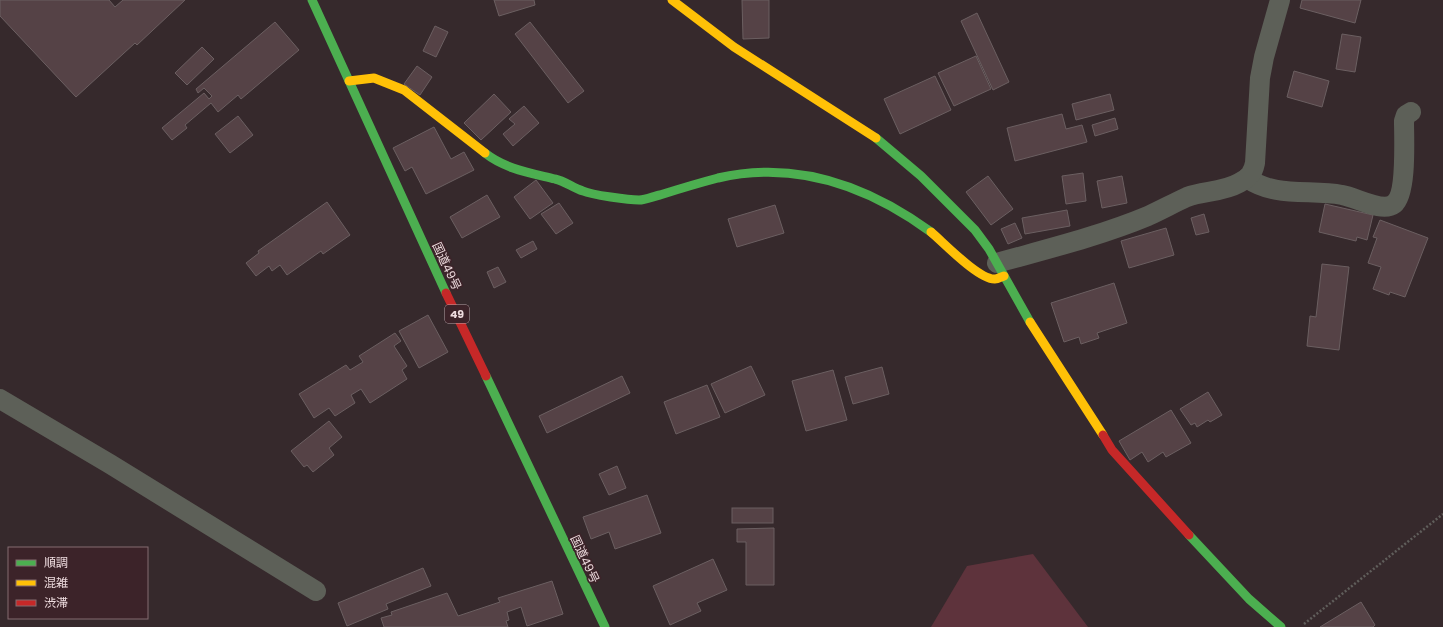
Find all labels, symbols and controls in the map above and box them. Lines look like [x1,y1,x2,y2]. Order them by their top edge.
street label: 国道49号 [428,239,466,293]
road number: 49 [445,305,469,323]
street label: 国道49号 [566,532,604,586]
legend [8,547,148,619]
text: 順調 [44,554,68,571]
text: 混雑 [44,574,68,591]
text: 渋滞 [44,594,68,611]

